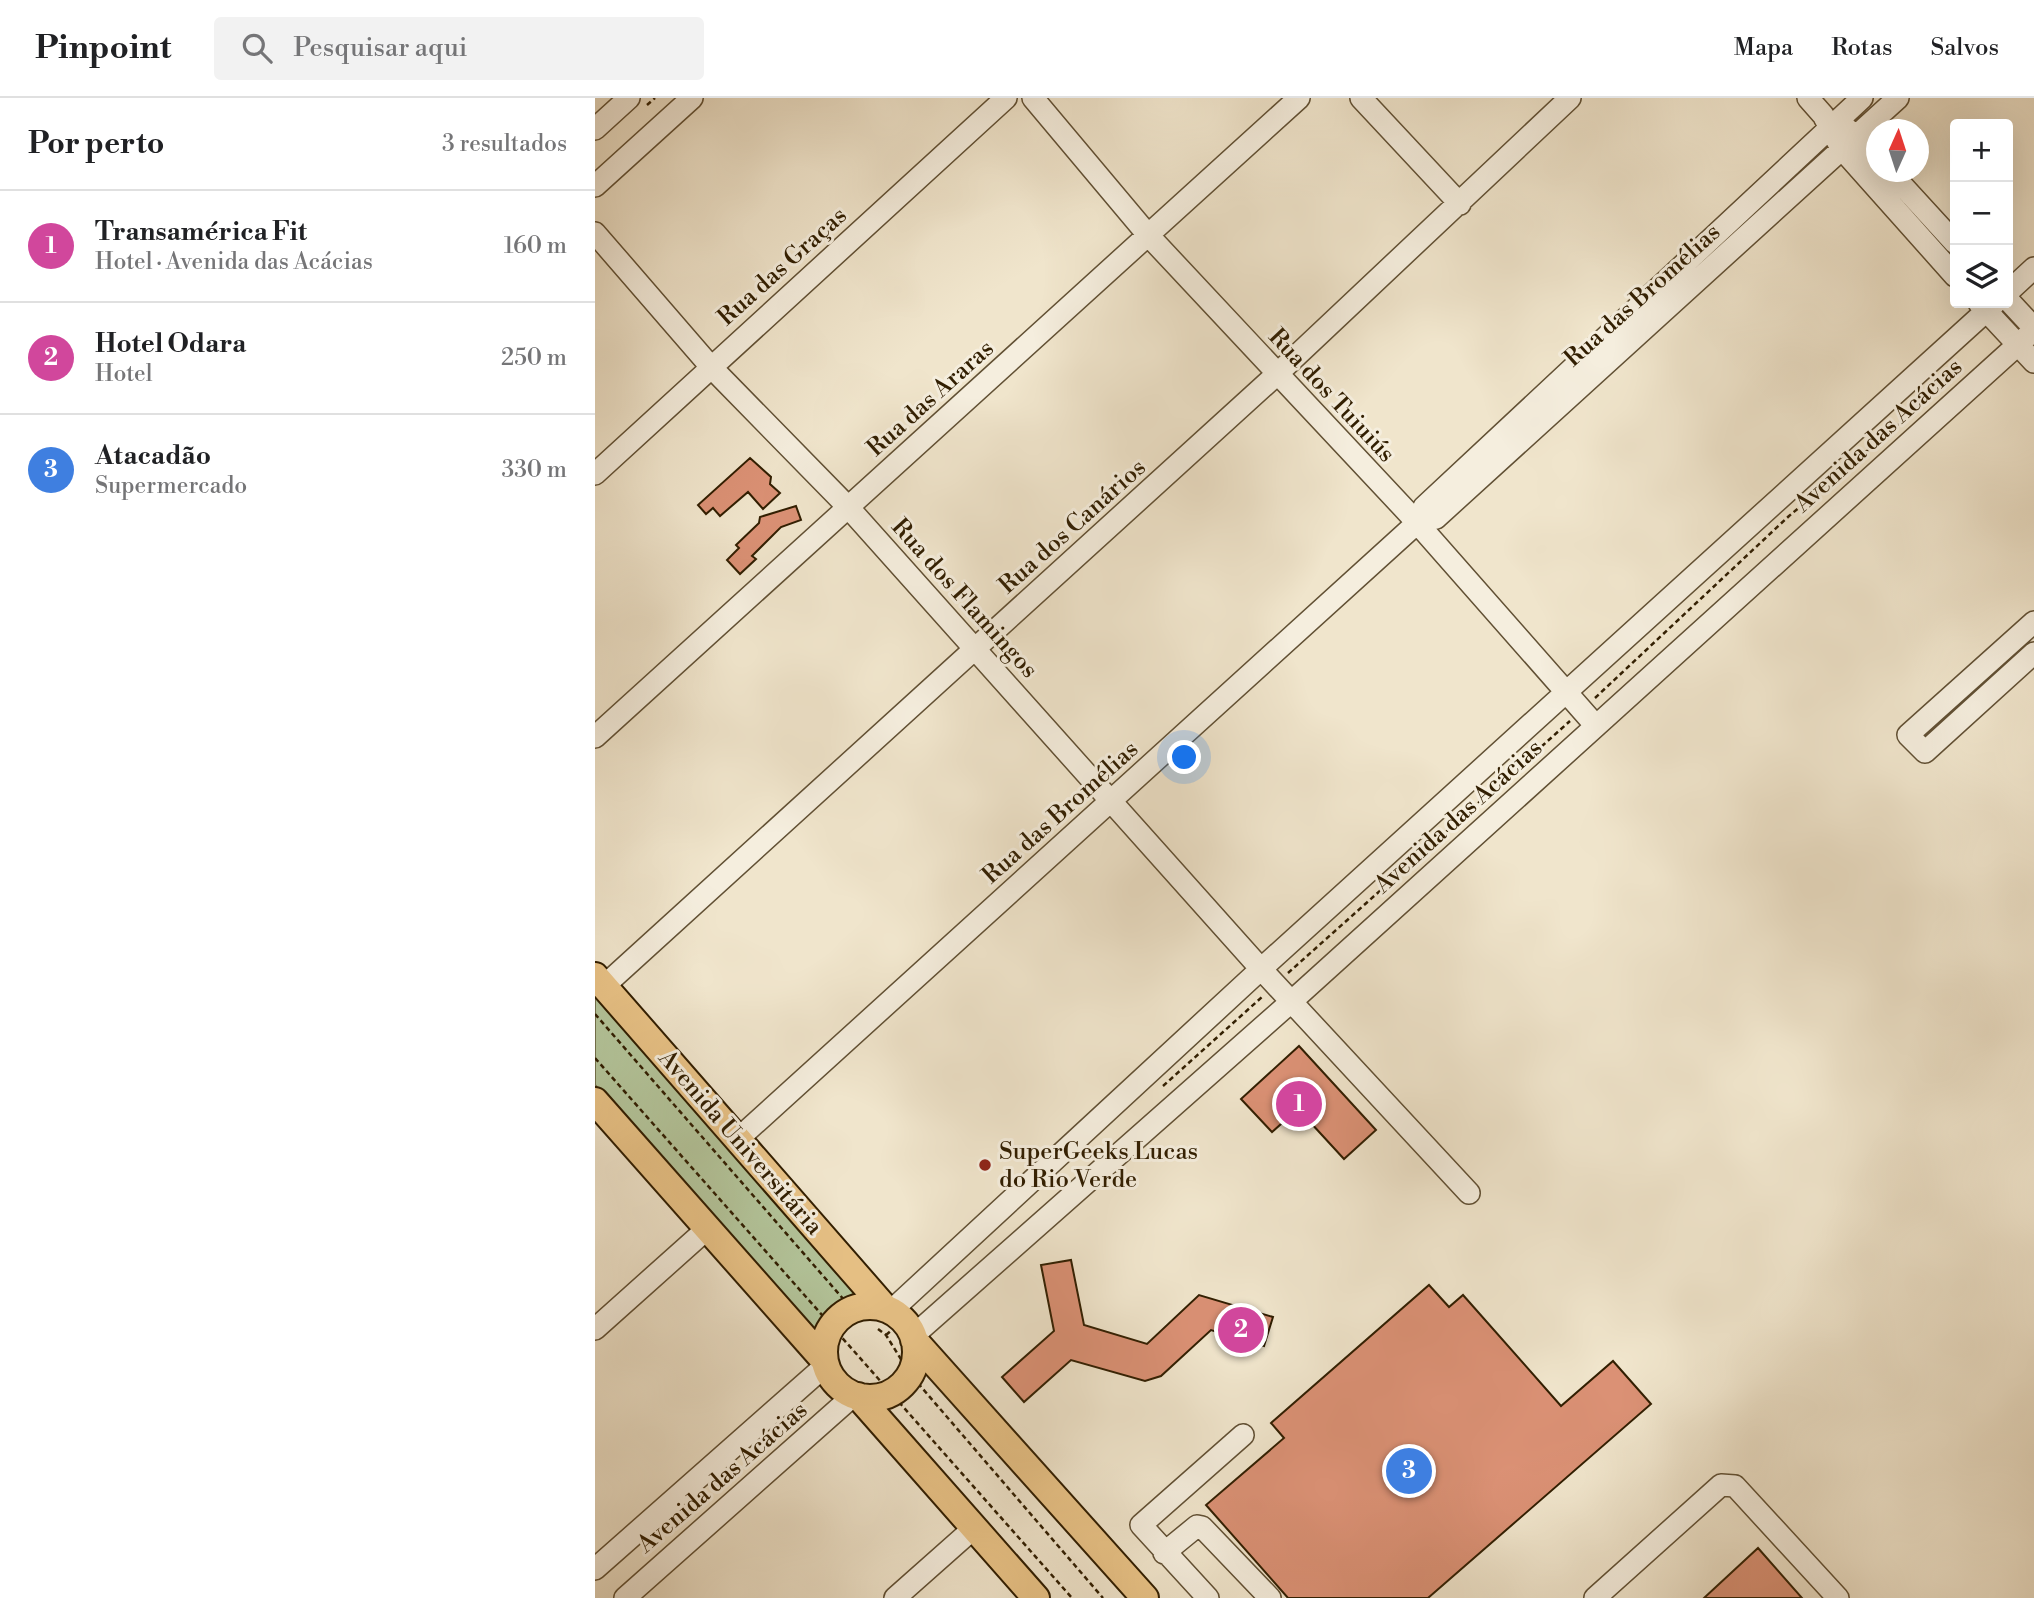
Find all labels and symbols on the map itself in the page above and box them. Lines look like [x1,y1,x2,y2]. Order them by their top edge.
north arrow [1866,119,1929,182]
street label: Rua das Graças [712,201,853,333]
street label: Rua das Bromélias [1558,218,1727,374]
street label: Rua dos Tuiuiús [1262,322,1401,469]
street label: Rua das Araras [861,334,1000,464]
street label: Avenida das Acácias [1788,352,1969,520]
street label: Rua dos Canários [993,453,1152,601]
street label: Rua dos Flamingos [885,513,1044,685]
street label: Avenida das Acácias [1368,733,1549,901]
street label: Rua das Bromélias [976,735,1145,891]
your location [1167,740,1201,774]
street label: Avenida Universitária [651,1043,829,1242]
pin: 1 [1276,1078,1322,1130]
place label: SuperGeeks Lucas do Rio Verde [999,1137,1198,1195]
marker: SuperGeeks Lucas do Rio Verde [977,1157,993,1173]
pin: 2 [1218,1304,1264,1356]
street label: Avenida das Acácias [631,1396,814,1561]
pin: 3 [1386,1445,1432,1497]

